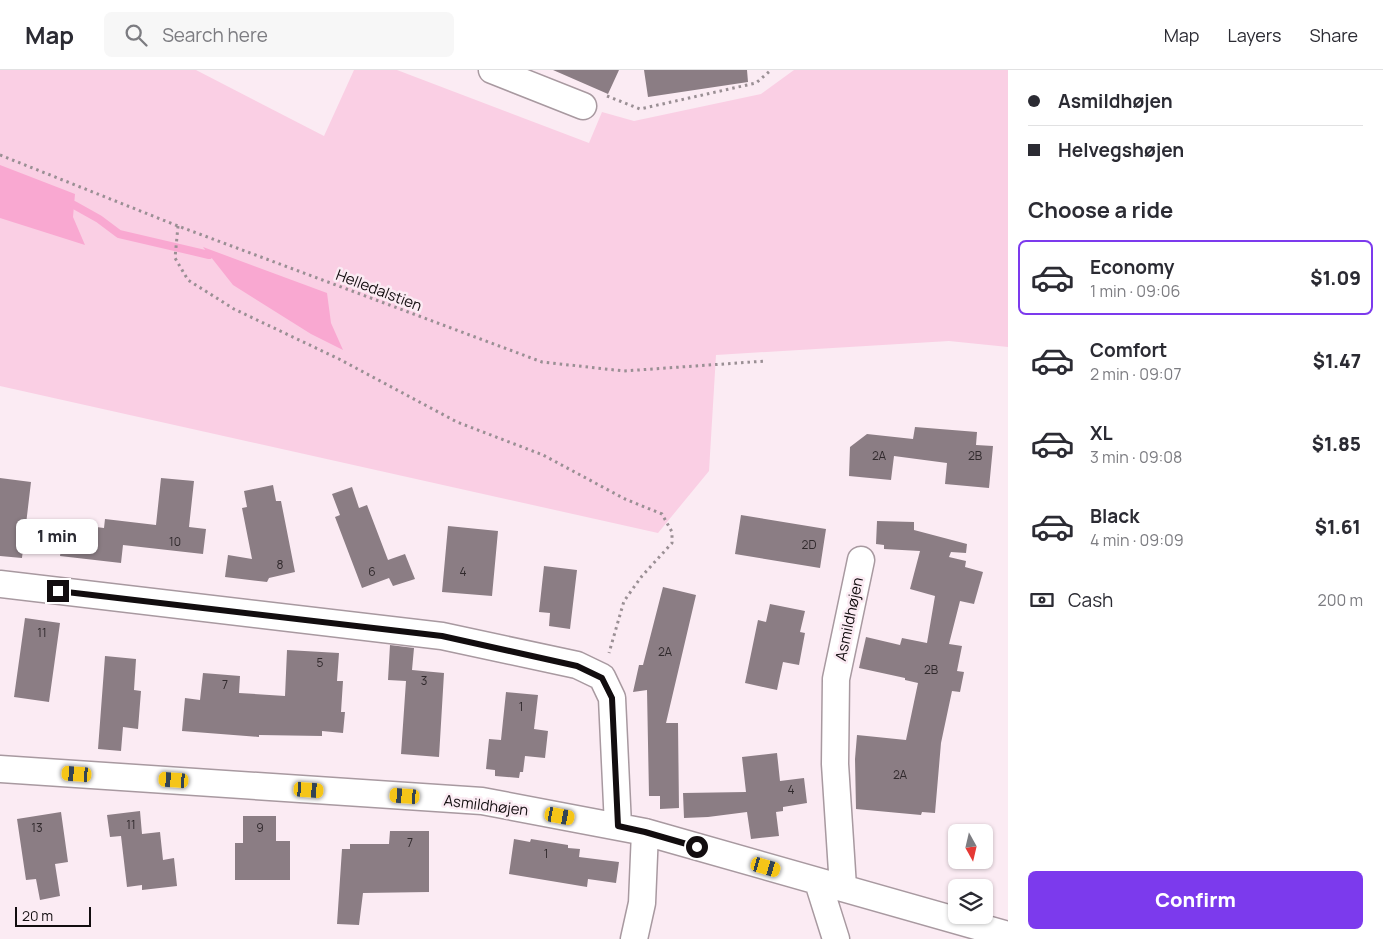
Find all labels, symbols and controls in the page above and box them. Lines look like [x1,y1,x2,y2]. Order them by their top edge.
search box [104,12,454,57]
text: Map [25,18,74,51]
icon: search [122,21,150,49]
text: Search here [162,22,268,48]
text: Map [1164,23,1199,47]
text: Layers [1227,23,1281,47]
text: Share [1309,23,1358,47]
text: Asmildhøjen [1058,88,1173,114]
text: Helvegshøjen [1058,137,1184,163]
text: Choose a ride [1028,195,1173,225]
text: Economy [1090,254,1174,280]
icon: car [1030,255,1075,300]
street label: Helledalstien [333,264,425,316]
text: $1.09 [1310,265,1361,291]
text: 1 min · 09:06 [1090,280,1180,302]
text: Comfort [1090,337,1167,363]
icon: car [1030,338,1075,383]
text: $1.47 [1313,348,1361,374]
text: 2 min · 09:07 [1090,363,1181,385]
text: XL [1090,420,1113,446]
icon: car [1030,421,1075,466]
text: $1.85 [1312,431,1361,457]
text: 3 min · 09:08 [1090,446,1182,468]
house number: 2A [872,447,886,464]
house number: 2B [968,447,982,464]
text: Black [1090,503,1139,529]
icon: car [1030,504,1075,549]
text: $1.61 [1315,514,1361,540]
callout: 1 min [17,518,99,554]
text: 1 min [37,525,77,547]
text: 4 min · 09:09 [1090,529,1184,551]
house number: 10 [169,533,181,550]
house number: 2D [802,536,816,553]
house number: 8 [277,556,284,573]
house number: 6 [368,563,376,580]
house number: 4 [459,563,467,580]
street label: Asmildhøjen [830,575,868,663]
route end [47,580,69,602]
icon: cash [1028,586,1056,614]
text: Cash [1068,587,1113,613]
text: 200 m [1318,589,1363,611]
house number: 11 [37,624,47,641]
house number: 2A [658,643,672,660]
house number: 5 [317,654,324,671]
house number: 2B [924,661,938,678]
house number: 3 [421,672,427,689]
house number: 7 [222,676,228,693]
house number: 1 [519,698,523,715]
car [61,765,92,783]
house number: 2A [893,766,907,783]
car [158,771,189,789]
car [293,781,324,799]
house number: 4 [787,781,795,798]
car [389,787,420,805]
street label: Asmildhøjen [443,789,530,821]
car [543,806,576,826]
house number: 11 [126,816,136,833]
house number: 13 [31,819,43,836]
house number: 9 [256,819,264,836]
north arrow [948,824,992,869]
map controls [948,824,993,924]
house number: 7 [407,834,413,851]
route start [686,836,708,858]
house number: 1 [544,845,548,862]
car [749,856,782,878]
button: Confirm [1028,871,1363,929]
button: layers [948,879,993,924]
scale bar [15,904,91,927]
text: 20 m [22,906,53,925]

